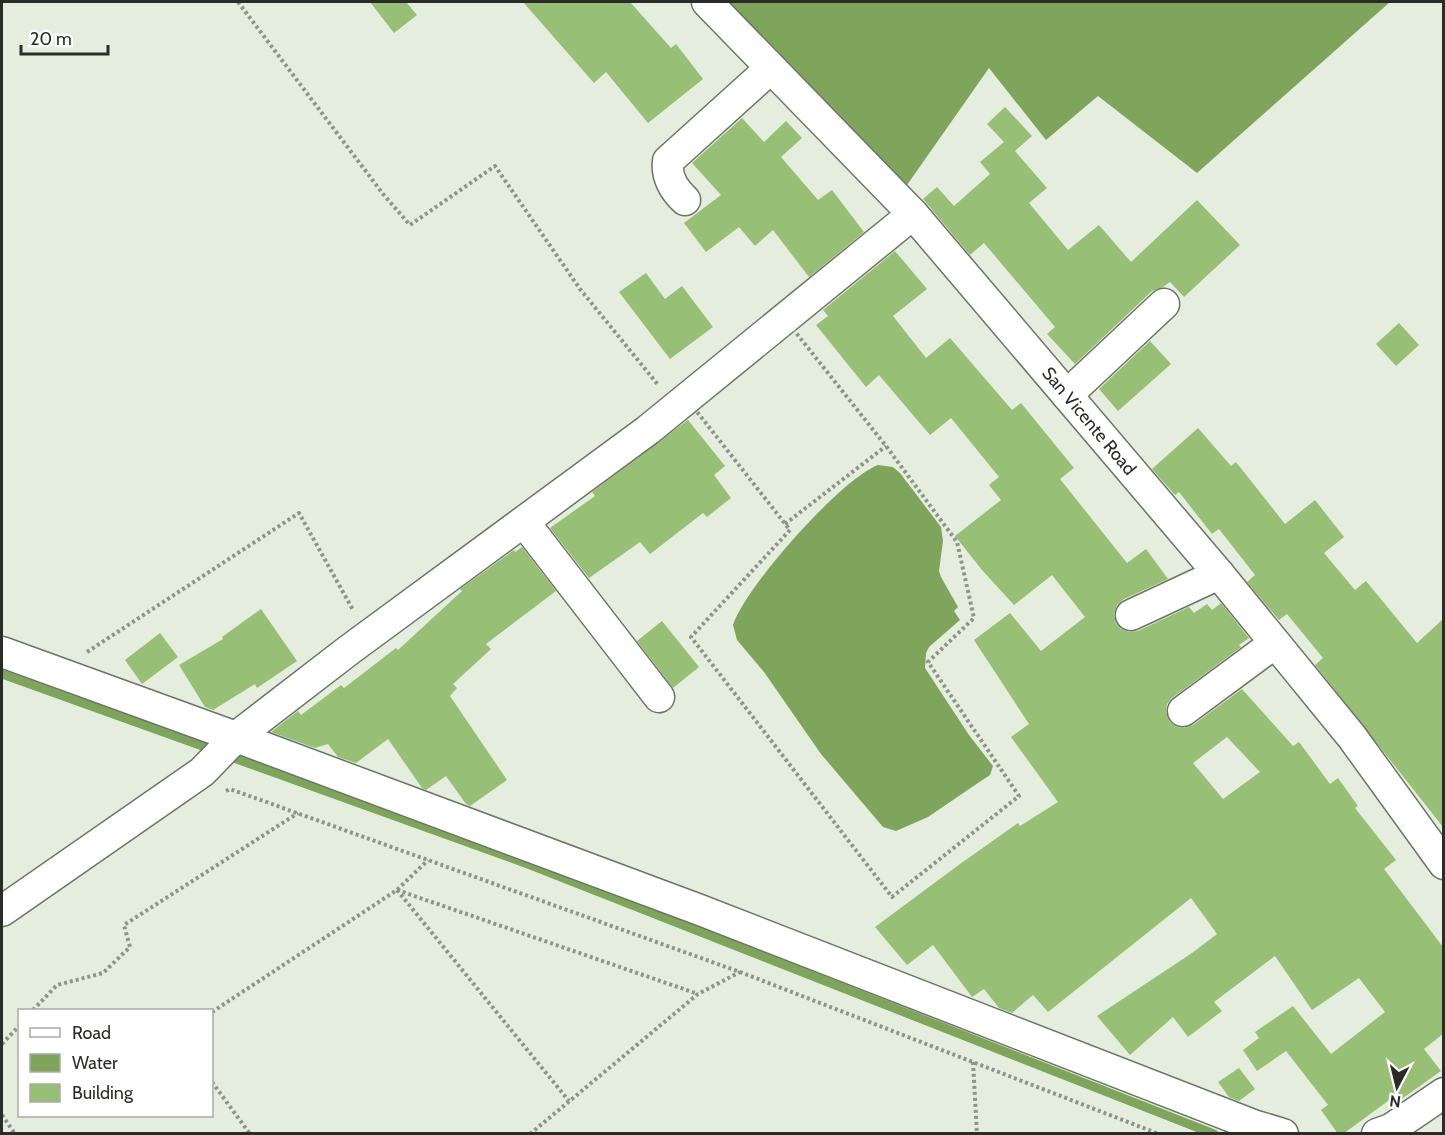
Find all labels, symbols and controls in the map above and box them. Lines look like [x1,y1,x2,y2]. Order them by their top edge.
scale bar [21,18,108,56]
text: 20 m [30,28,72,50]
street label: San Vicente Road [1037,362,1141,480]
legend [18,1009,213,1117]
text: Road [72,1022,111,1044]
text: Water [72,1052,118,1074]
north arrow [1367,1057,1427,1117]
text: Building [72,1082,134,1104]
text: N [1388,1091,1402,1112]

